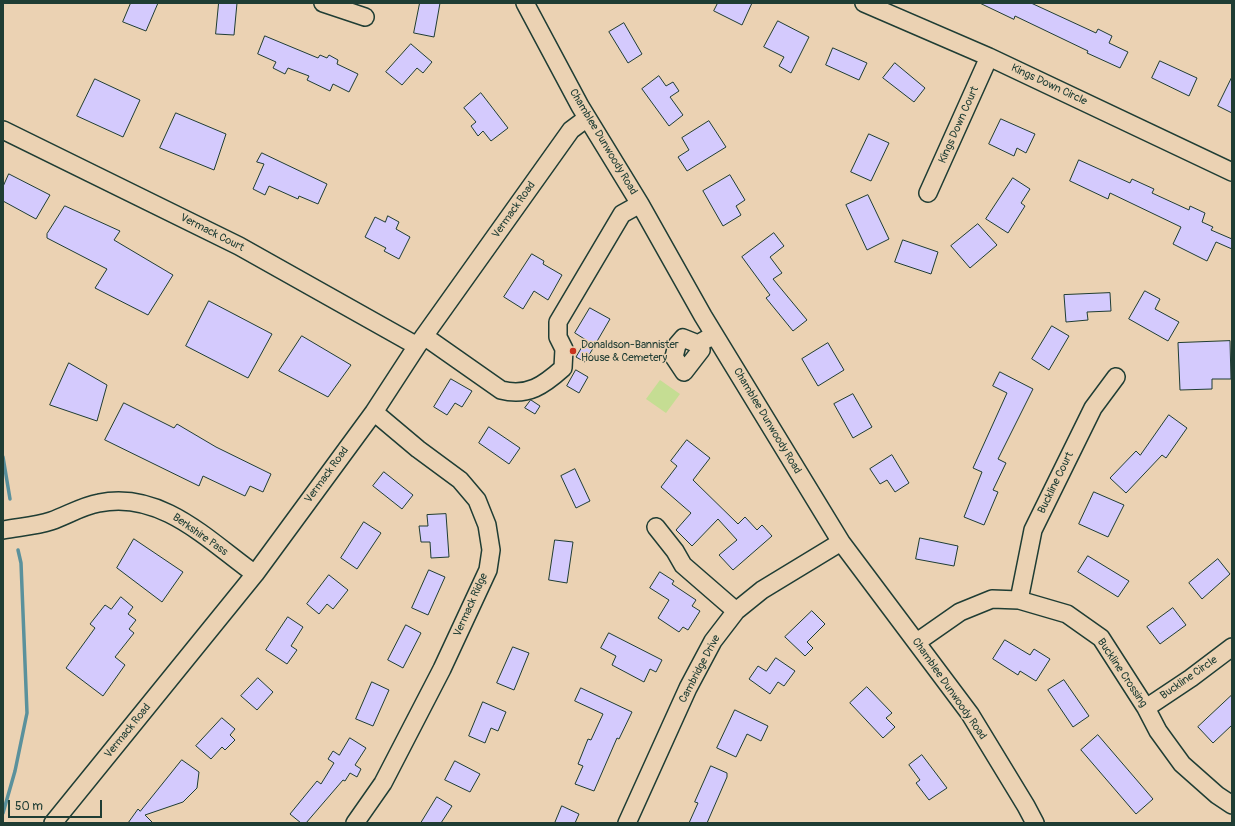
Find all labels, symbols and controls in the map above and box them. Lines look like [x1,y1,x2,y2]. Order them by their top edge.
street label: Kings Down Circle [1009,62,1089,108]
street label: Kings Down Court [936,84,982,166]
street label: Chamblee Dunwoody Road [566,87,640,197]
street label: Vermack Road [490,179,538,241]
street label: Vermack Court [178,211,246,255]
place label: Donaldson-Bannister House & Cemetery [581,338,679,364]
marker: Donaldson-Bannister House & Cemetery [568,346,578,356]
street label: Chamblee Dunwoody Road [730,366,804,476]
street label: Vermack Road [302,444,352,506]
street label: Buckline Court [1035,450,1077,516]
street label: Berkshire Pass [170,511,230,559]
street label: Vermack Ridge [451,571,491,639]
street label: Cambridge Drive [677,633,723,705]
street label: Chamblee Dunwoody Road [909,636,989,742]
street label: Buckline Crossing [1094,636,1150,710]
street label: Buckline Circle [1158,653,1220,703]
street label: Vermack Road [102,701,154,761]
scale bar [10,792,104,818]
text: 50 m [15,799,43,814]

